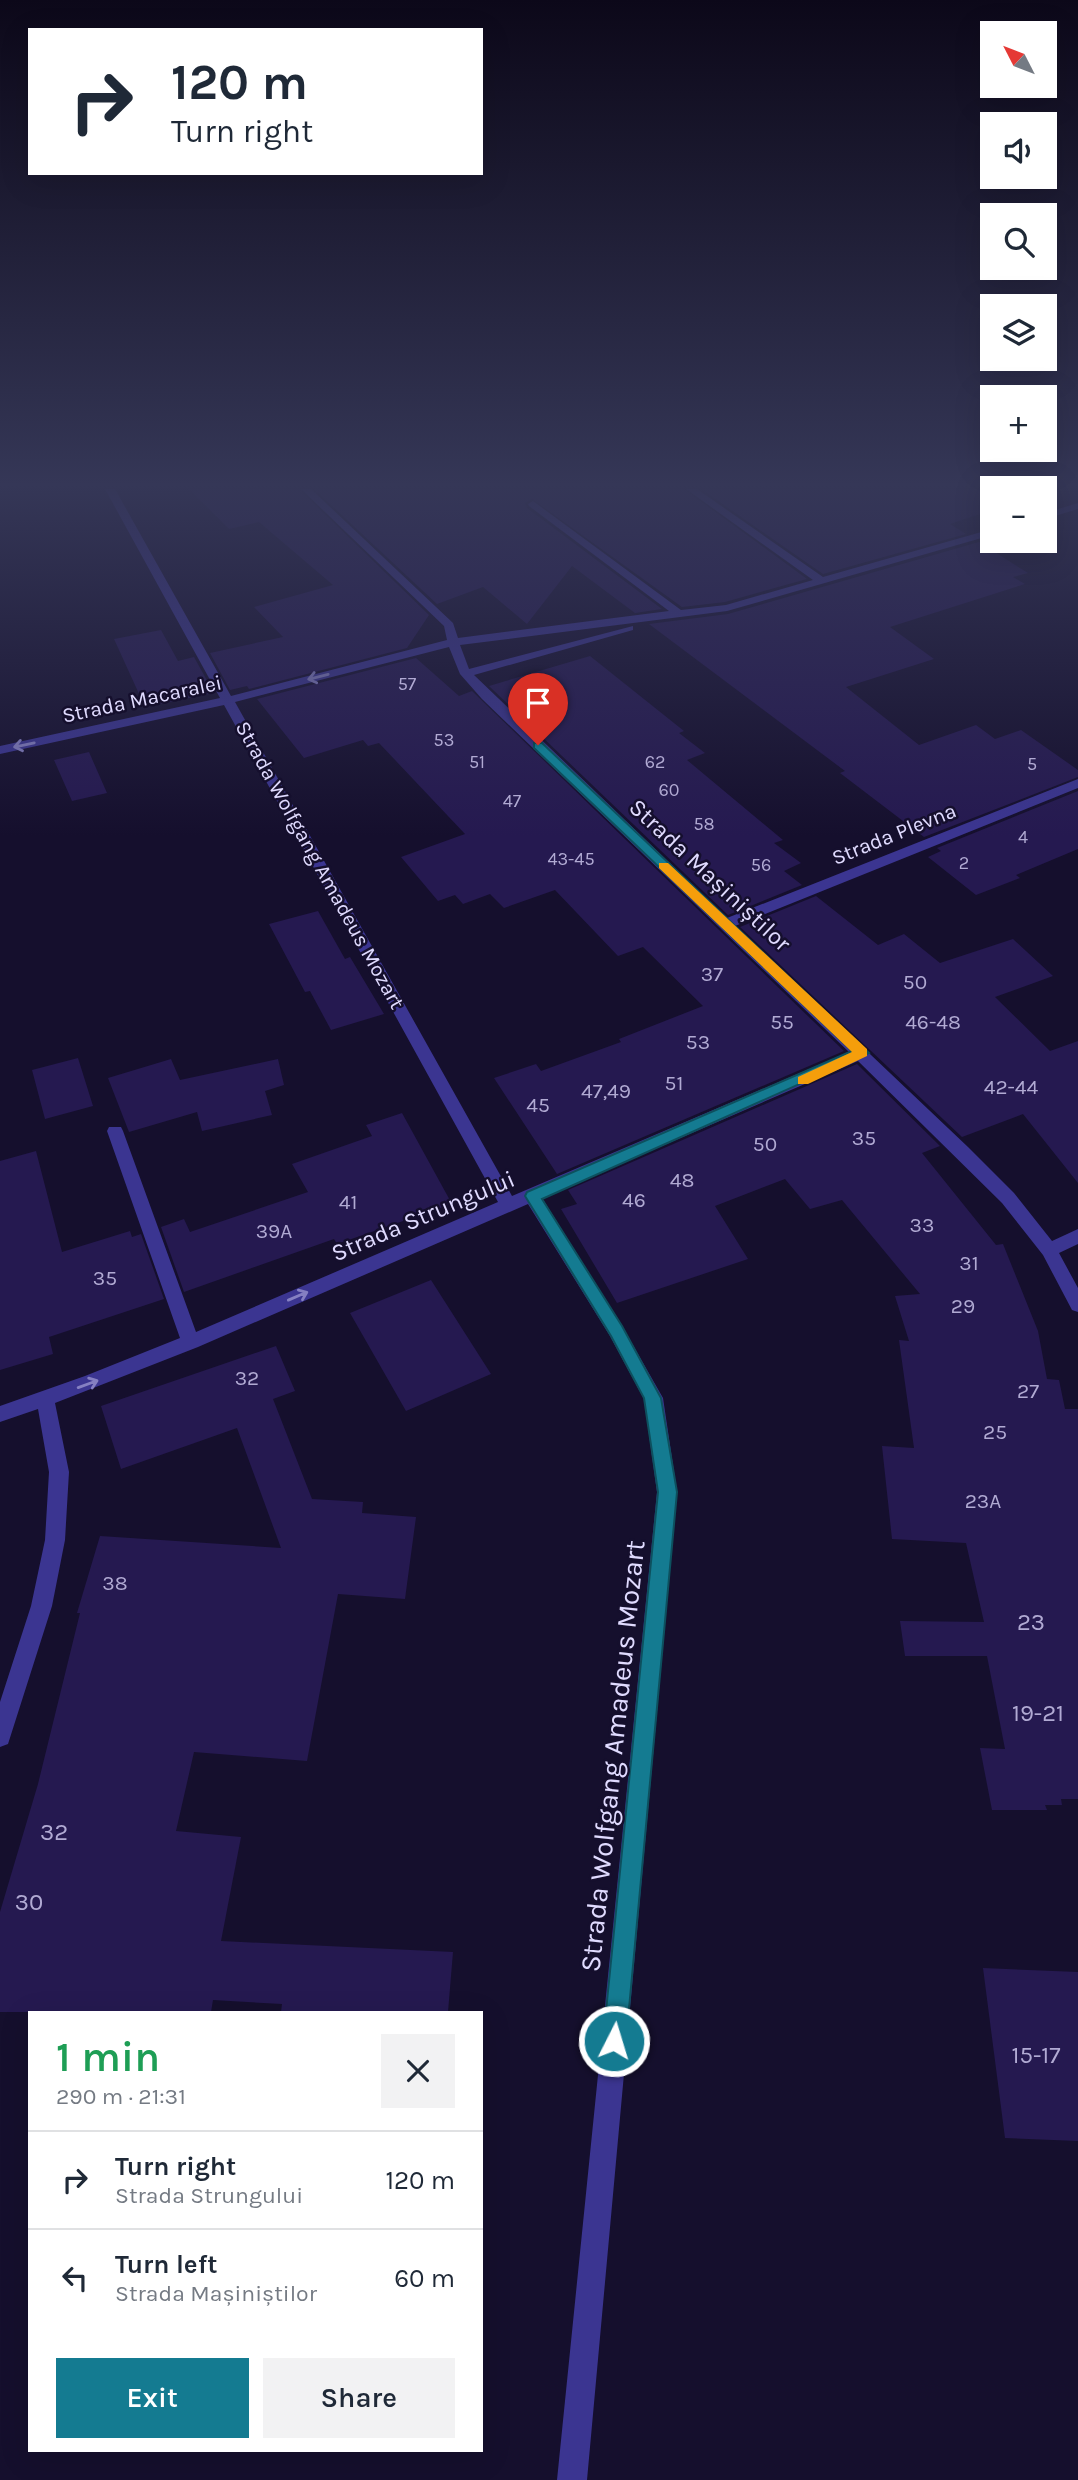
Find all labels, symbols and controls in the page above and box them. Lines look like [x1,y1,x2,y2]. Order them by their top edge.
north arrow [980,21,1057,98]
map controls [980,21,1057,553]
text: 120 m [171,54,308,111]
icon: right [56,56,147,147]
button: sound [980,112,1057,189]
text: Turn right [171,113,313,150]
button: search [980,203,1057,280]
button: layers [980,294,1057,371]
button: + [980,385,1057,462]
button: − [980,476,1057,553]
street label: Strada Macaralei [60,670,224,728]
one-way arrow [307,671,330,684]
house number: 57 [398,673,417,695]
pin [508,673,568,745]
icon: arrive [519,684,557,722]
street label: Strada Wolfgang Amadeus Mozart [231,717,409,1013]
house number: 53 [434,729,454,751]
one-way arrow [13,738,36,752]
house number: 51 [469,751,485,773]
house number: 62 [645,751,665,773]
house number: 5 [1027,753,1037,775]
house number: 60 [659,779,680,801]
house number: 47 [503,790,522,812]
street label: Strada Mașiniștilor [623,793,797,957]
street label: Strada Plevna [828,798,960,870]
house number: 58 [693,813,715,835]
house number: 4 [1018,826,1028,848]
house number: 43-45 [547,848,595,870]
house number: 2 [959,852,969,874]
house number: 56 [751,854,771,876]
house number: 37 [701,962,723,986]
house number: 50 [903,970,927,994]
house number: 55 [770,1010,794,1034]
house number: 46-48 [905,1010,961,1034]
house number: 53 [686,1030,710,1054]
house number: 51 [665,1071,683,1095]
house number: 42-44 [984,1075,1039,1099]
house number: 47,49 [581,1079,631,1103]
house number: 45 [526,1093,550,1117]
house number: 35 [852,1126,876,1150]
house number: 50 [753,1132,777,1156]
street label: Strada Strungului [327,1165,519,1267]
house number: 48 [670,1168,694,1192]
house number: 46 [622,1188,646,1212]
house number: 41 [339,1190,357,1214]
house number: 33 [910,1213,934,1237]
house number: 39A [256,1219,292,1243]
house number: 31 [959,1251,979,1275]
house number: 35 [93,1266,117,1290]
one-way arrow [286,1289,308,1302]
house number: 29 [951,1294,975,1318]
house number: 32 [235,1366,259,1390]
one-way arrow [76,1377,98,1389]
house number: 27 [1017,1379,1039,1403]
house number: 25 [983,1420,1007,1444]
house number: 23A [965,1489,1001,1513]
street label: Strada Wolfgang Amadeus Mozart [573,1539,652,1973]
house number: 38 [102,1571,128,1595]
house number: 23 [1017,1608,1045,1636]
house number: 19-21 [1012,1699,1064,1727]
house number: 32 [40,1818,68,1846]
house number: 30 [15,1888,43,1916]
position arrow [577,2004,651,2078]
text: 1 min [56,2032,160,2082]
button: close [381,2034,455,2108]
house number: 15-17 [1011,2041,1061,2069]
text: 290 m · 21:31 [56,2083,186,2110]
text: Turn right [115,2151,236,2182]
icon: right [56,2161,94,2199]
text: 120 m [385,2165,455,2196]
text: Strada Strungului [115,2182,303,2209]
text: Turn left [115,2249,217,2280]
icon: left [56,2259,94,2297]
text: 60 m [394,2263,455,2294]
text: Strada Mașiniștilor [115,2280,317,2307]
button: Exit [56,2358,249,2438]
button: Share [263,2358,455,2438]

